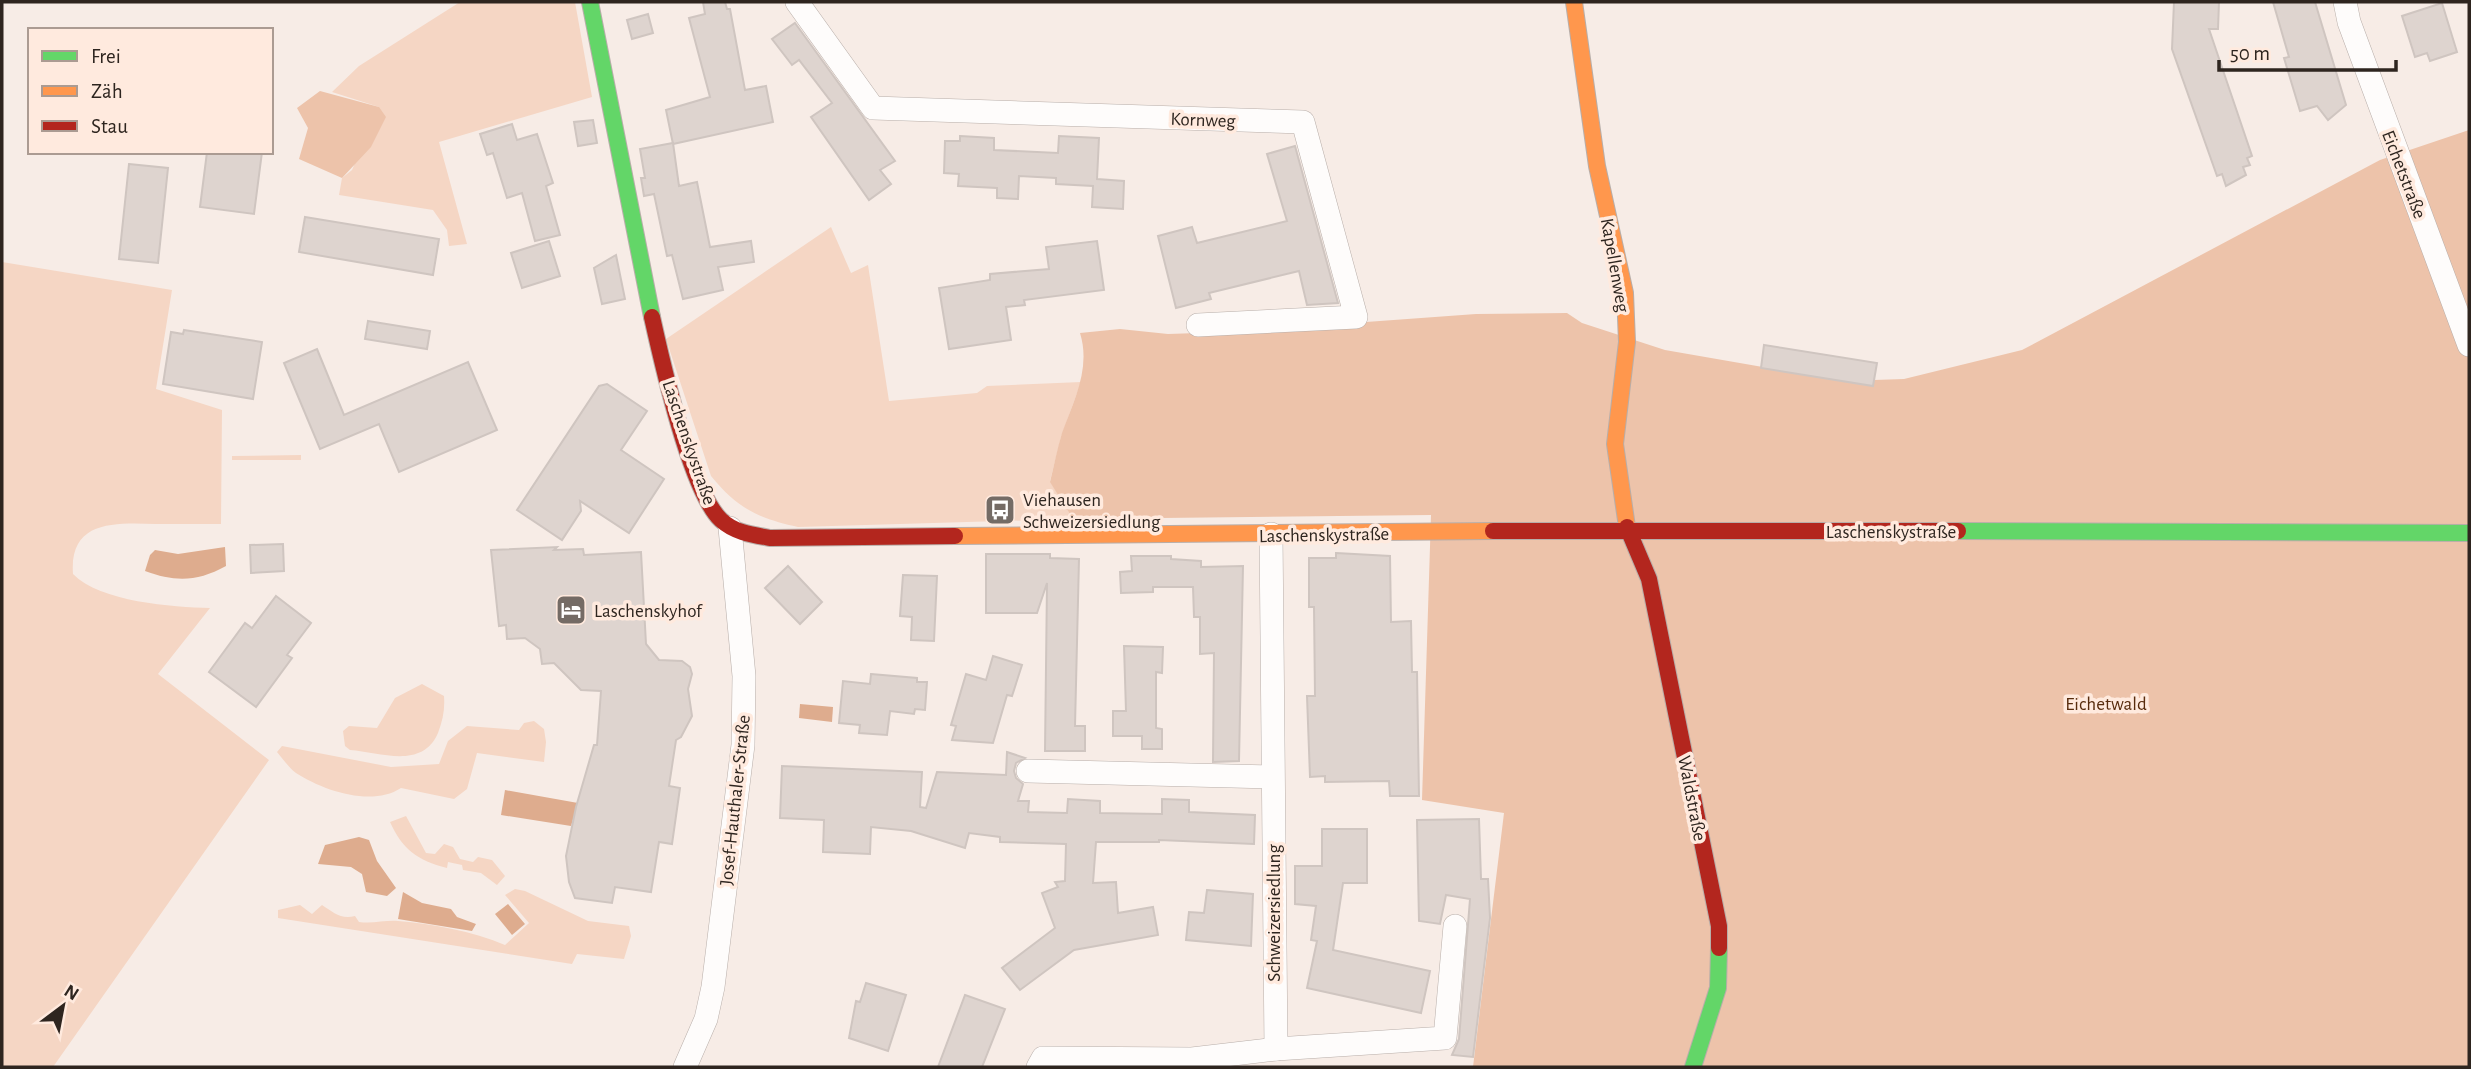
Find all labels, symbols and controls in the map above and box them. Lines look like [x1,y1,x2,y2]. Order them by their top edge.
legend [28,28,273,154]
scale bar [2219,28,2396,72]
text: 50 m [2230,43,2270,64]
text: Frei [91,46,121,67]
text: Zäh [91,81,123,102]
street label: Kornweg [1170,110,1237,131]
text: Stau [91,116,128,137]
street label: Eichetstraße [2378,128,2429,221]
street label: Kapellenweg [1597,217,1632,315]
street label: Laschenskystraße [658,378,719,507]
place label: Viehausen Schweizersiedlung [1023,491,1161,532]
bus stop icon: Viehausen Schweizersiedlung [983,493,1017,527]
street label: Laschenskystraße [1826,523,1956,542]
street label: Laschenskystraße [1259,525,1389,546]
hotel icon: Laschenskyhof [554,593,588,627]
place label: Laschenskyhof [594,602,703,621]
park label: Eichetwald [2065,695,2147,714]
street label: Josef-Hauthaler-Straße [717,714,754,886]
street label: Waldstraße [1674,754,1709,842]
street label: Schweizersiedlung [1265,844,1284,982]
north arrow [28,971,98,1041]
text: N [61,981,82,1004]

